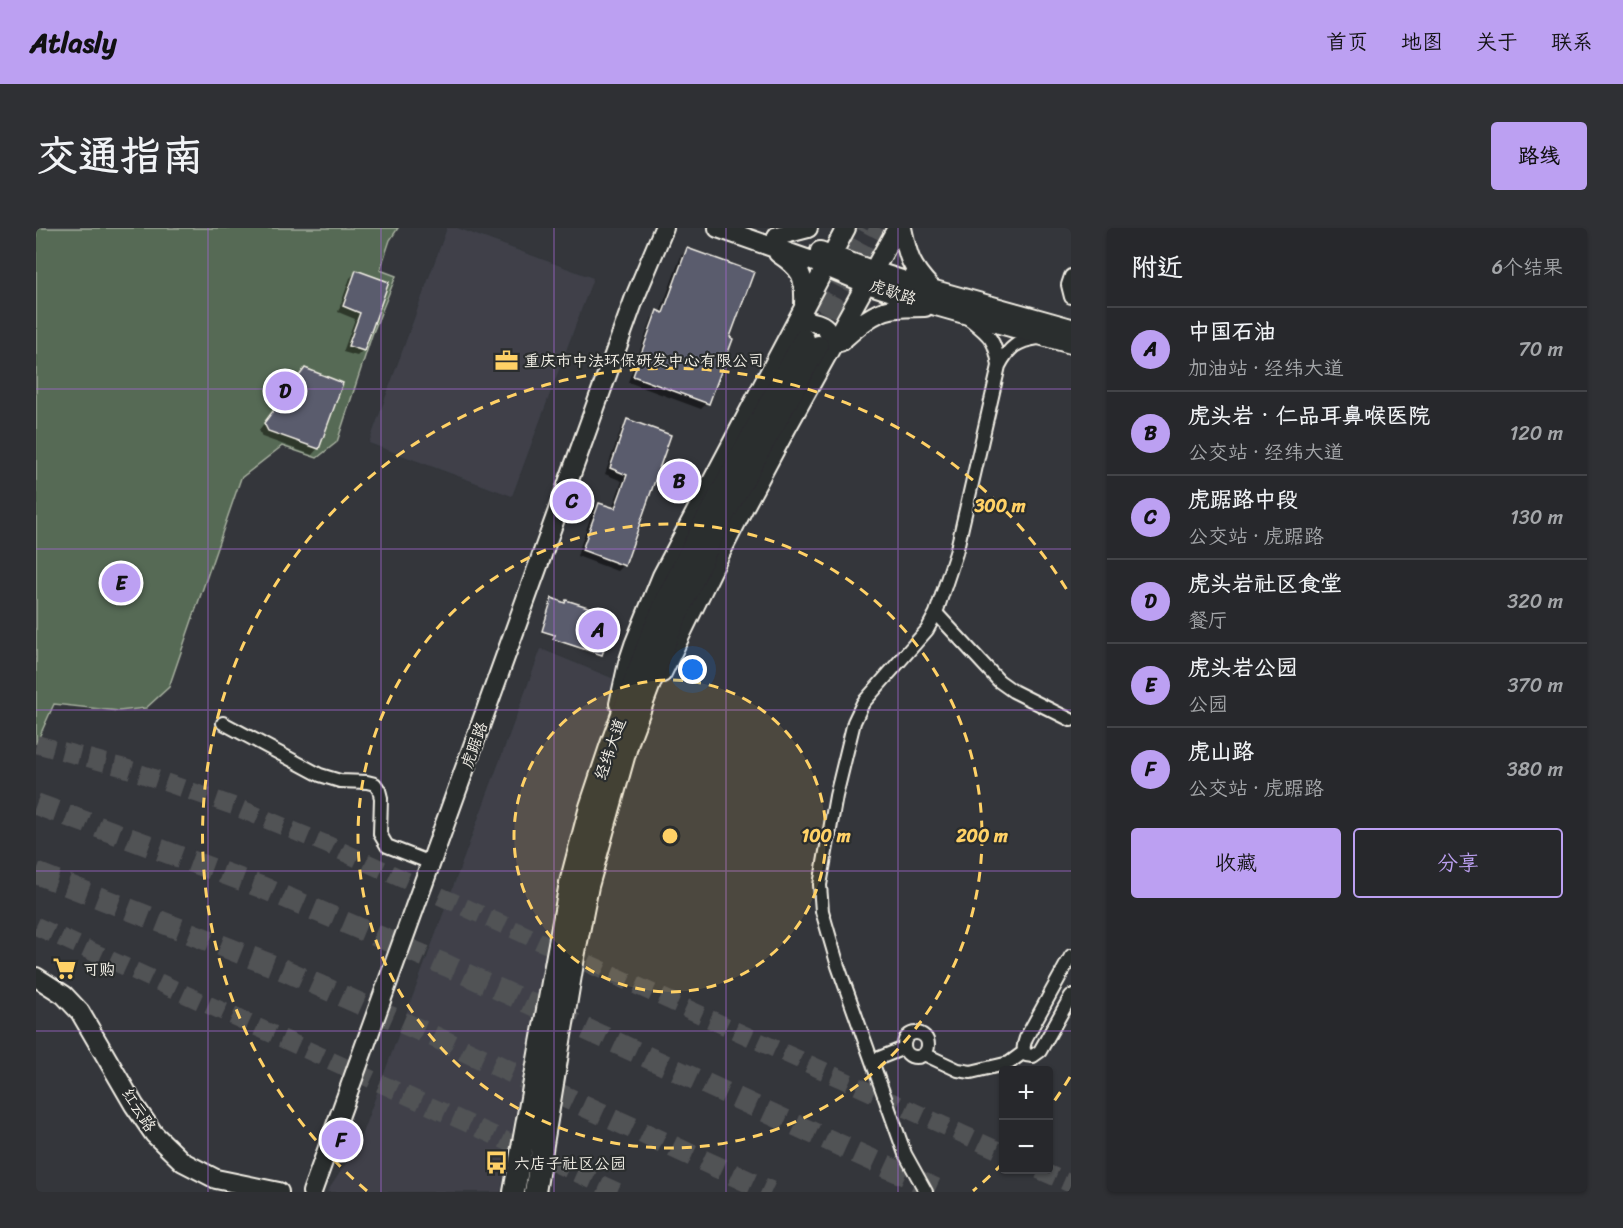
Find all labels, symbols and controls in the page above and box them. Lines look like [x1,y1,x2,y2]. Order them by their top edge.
text: Atlasly [30,18,117,67]
text: 首页 [1326,23,1368,61]
text: 地图 [1401,23,1443,61]
text: 关于 [1476,23,1518,61]
text: 联系 [1551,23,1593,61]
text: 交通指南 [36,119,204,193]
button: 路线 [1491,122,1587,190]
text: 附近 [1131,244,1183,290]
text: 6个结果 [1492,250,1563,285]
street label: 虎歇路 [866,271,920,313]
text: 中国石油 [1188,312,1276,351]
text: A [1144,332,1157,367]
text: 70 m [1518,332,1563,367]
place label: 重庆市中法环保研发中心有限公司 [524,346,764,375]
office icon: 重庆市中法环保研发中心有限公司 [493,347,519,373]
text: 加油站 · 经纬大道 [1188,351,1344,386]
pin: D [266,368,304,414]
text: 虎头岩‧仁品耳鼻喉医院 [1188,396,1430,435]
text: B [1144,416,1157,451]
text: 120 m [1510,416,1563,451]
text: 公交站 · 经纬大道 [1188,435,1344,470]
pin: B [660,458,698,504]
pin: C [552,478,592,524]
text: 虎踞路中段 [1188,480,1298,519]
text: 300 m [973,490,1026,522]
text: C [1144,500,1157,535]
text: 130 m [1510,500,1563,535]
text: 公交站 · 虎踞路 [1188,519,1324,554]
pin: E [102,560,140,606]
text: 虎头岩社区食堂 [1188,564,1342,603]
text: D [1145,584,1156,619]
text: 320 m [1507,584,1563,619]
text: 餐厅 [1188,603,1228,638]
pin: A [578,608,618,652]
text: 虎头岩公园 [1188,648,1298,687]
your location [678,655,707,684]
text: E [1145,668,1156,703]
text: 370 m [1507,668,1563,703]
text: 公园 [1188,687,1228,722]
street label: 经纬大道 [586,714,634,784]
street label: 虎踞路 [452,717,496,773]
text: 虎山路 [1188,732,1254,771]
text: F [1145,752,1156,787]
text: 380 m [1507,752,1563,787]
text: 公交站 · 虎踞路 [1188,771,1324,806]
text: 100 m [802,820,851,852]
text: 200 m [955,820,1008,852]
centre of rings [660,826,680,846]
button: 收藏 [1131,828,1341,898]
button: 分享 [1353,828,1563,898]
place label: 可购 [83,955,115,984]
supermarket icon: 可购 [52,956,78,982]
map controls [999,1066,1053,1174]
button: + [999,1066,1053,1120]
street label: 红云路 [114,1082,164,1138]
pin: F [322,1118,360,1162]
button: − [999,1120,1053,1174]
place label: 六店子社区公园 [514,1149,626,1178]
bus stop icon: 六店子社区公园 [483,1150,509,1176]

